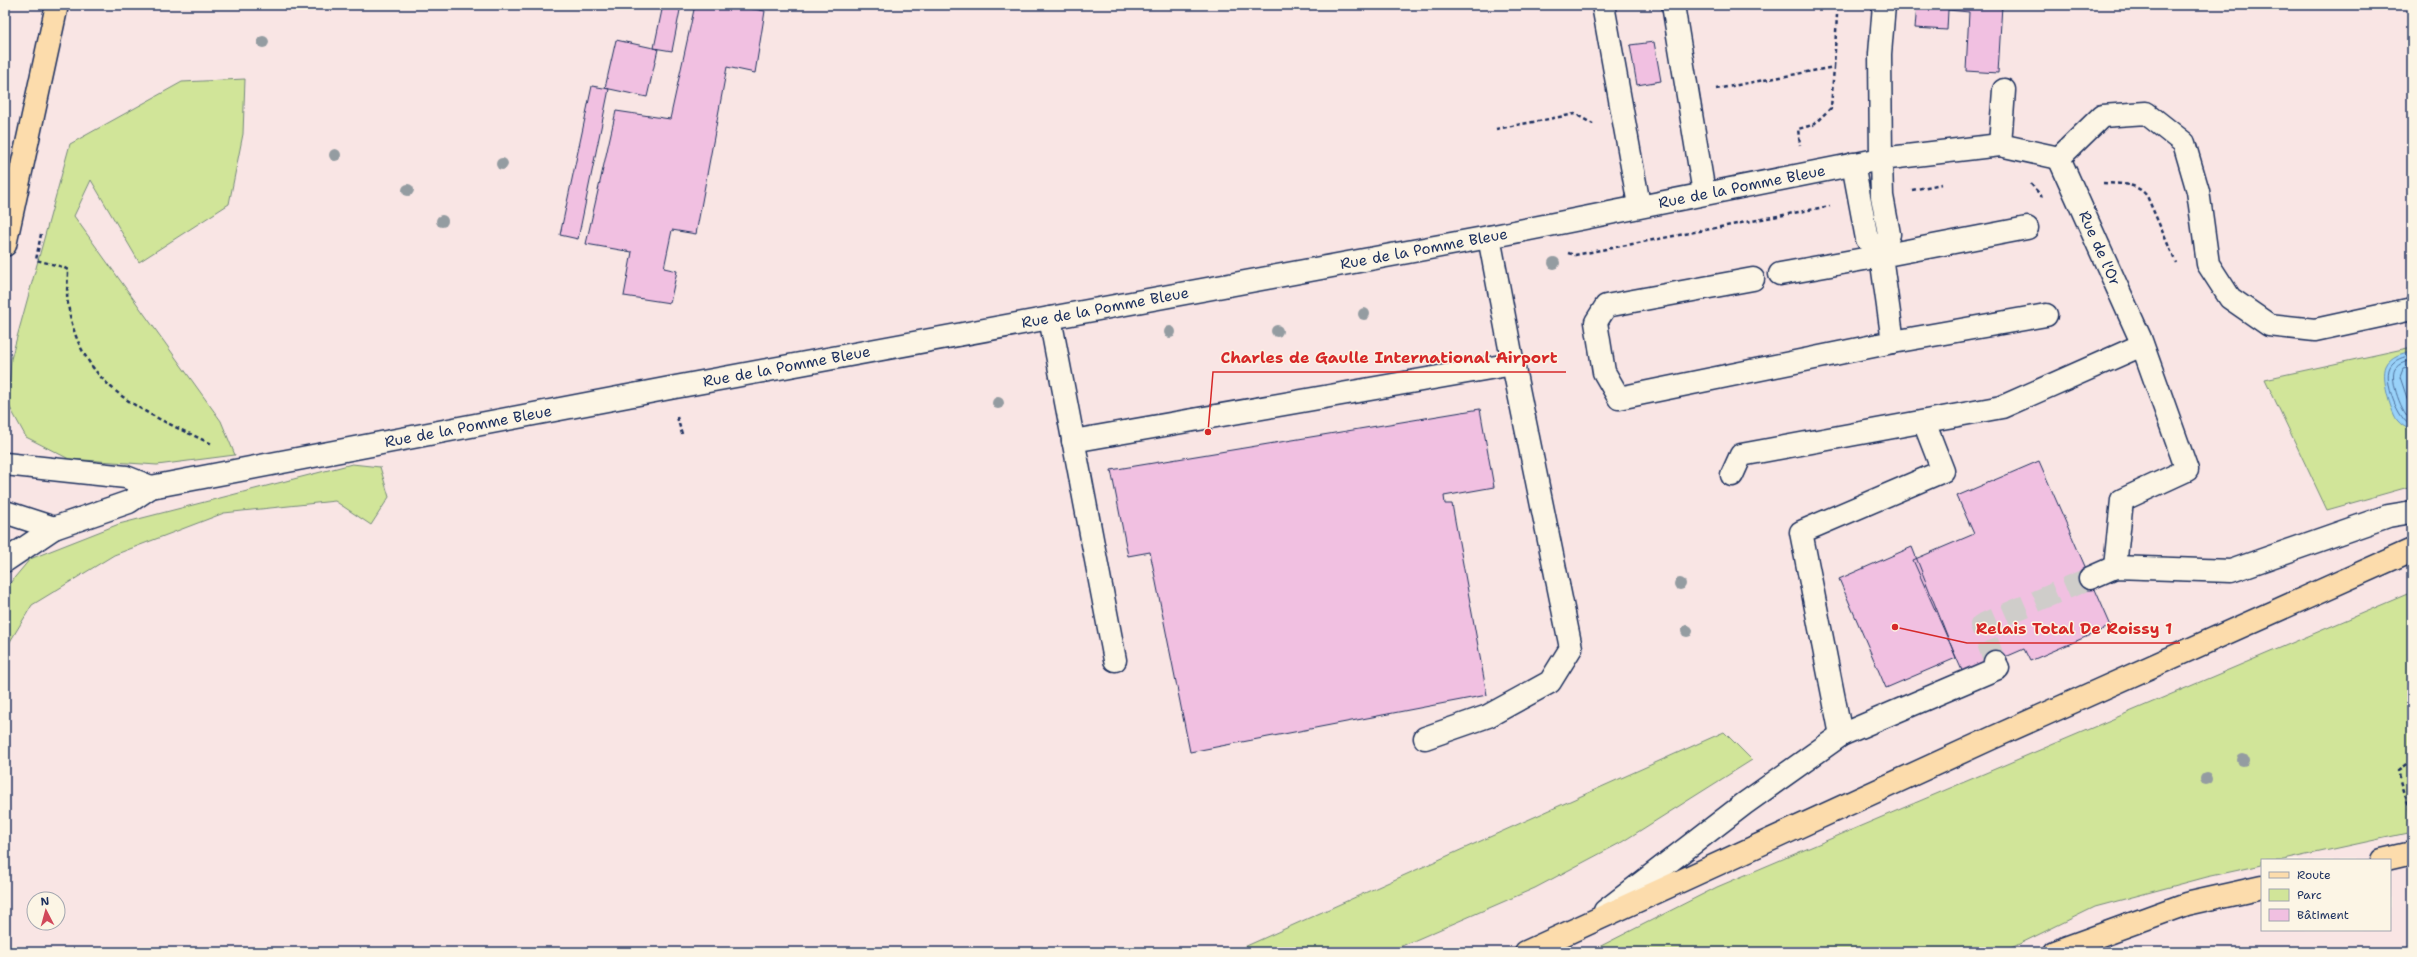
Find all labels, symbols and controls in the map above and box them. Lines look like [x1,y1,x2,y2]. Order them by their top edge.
street label: Rue de la Pomme Bleue [1657,160,1827,213]
street label: Rue de l'Or [2074,208,2125,289]
street label: Rue de la Pomme Bleue [1339,224,1509,274]
street label: Rue de la Pomme Bleue [1020,283,1191,333]
street label: Rue de la Pomme Bleue [701,341,872,392]
callout: Charles de Gaulle International Airport [1213,344,1566,372]
text: Charles de Gaulle International Airport [1221,347,1558,368]
street label: Rue de la Pomme Bleue [383,401,553,452]
callout: Relais Total De Roissy 1 [1967,615,2180,643]
text: Relais Total De Roissy 1 [1976,618,2172,639]
legend [2261,859,2391,931]
text: Route [2297,867,2331,883]
text: Parc [2297,887,2322,903]
north arrow [26,891,66,931]
text: N [40,894,50,909]
text: Bâtiment [2297,907,2349,923]

